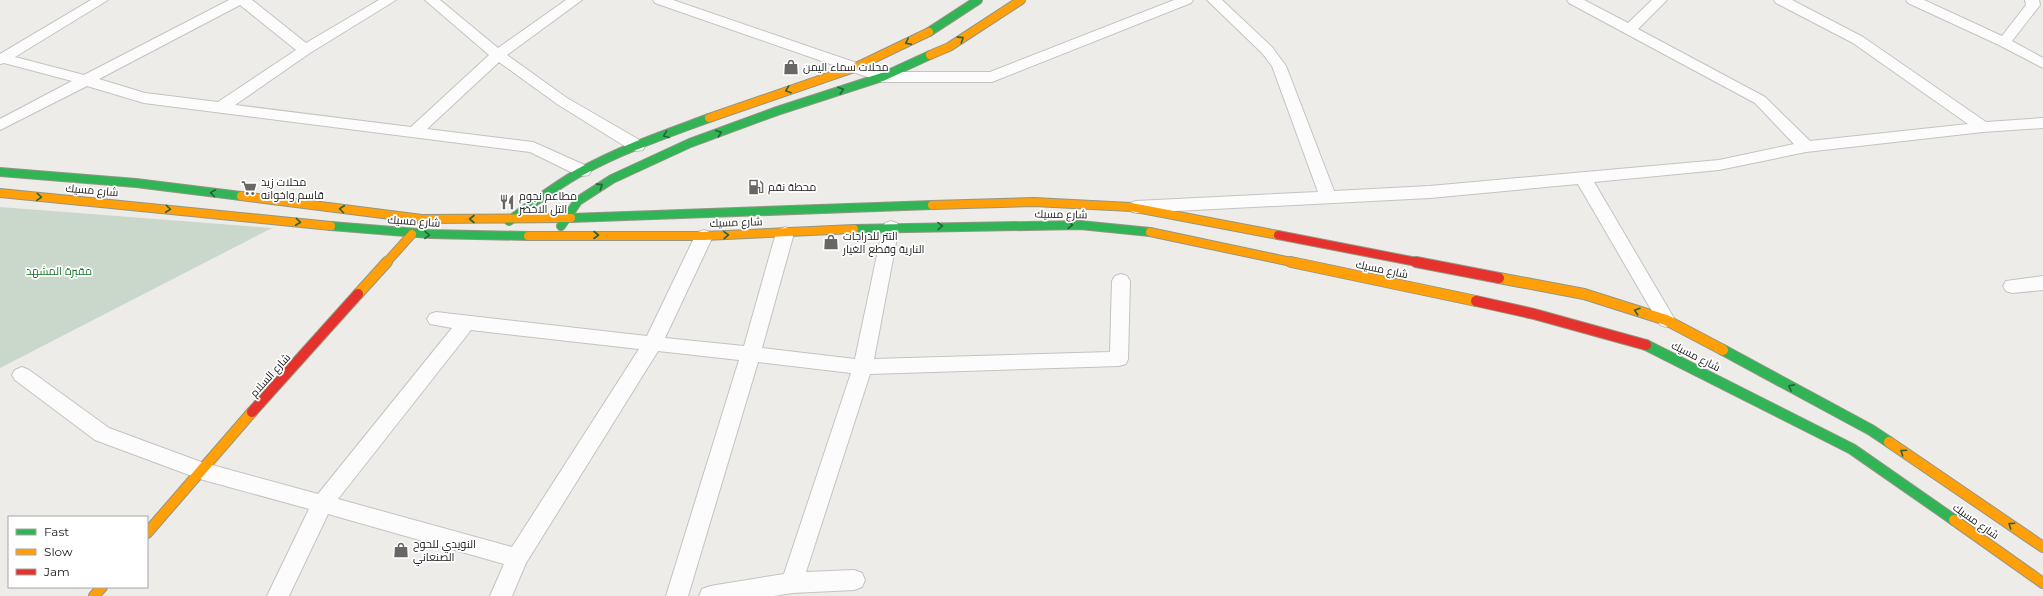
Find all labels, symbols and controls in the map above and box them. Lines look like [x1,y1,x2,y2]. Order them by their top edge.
one-way arrow [905,37,913,45]
one-way arrow [957,37,964,44]
shop icon: محلات سماء اليمن [782,58,800,76]
place label: محلات سماء اليمن [803,60,889,74]
one-way arrow [785,85,792,94]
one-way arrow [838,86,845,95]
one-way arrow [715,129,722,137]
one-way arrow [663,130,670,138]
place label: محلات زيد قاسم واخوانه [261,175,324,203]
fuel station icon: محطة نقم [747,178,765,196]
supermarket icon: محلات زيد قاسم واخوانه [240,179,258,197]
place label: محطة نقم [768,180,816,195]
street label: شارع مسيك [65,181,119,200]
one-way arrow [596,184,603,191]
one-way arrow [210,189,216,198]
place label: مطاعم نجوم التل الاخضر [518,189,577,216]
one-way arrow [36,192,42,201]
restaurant icon: مطاعم نجوم التل الاخضر [498,193,516,211]
one-way arrow [165,204,171,213]
one-way arrow [339,205,345,214]
street label: شارع مسيك [1034,207,1088,222]
street label: شارع مسيك [387,212,441,231]
street label: شارع مسيك [709,214,763,231]
one-way arrow [469,215,475,223]
one-way arrow [295,218,301,227]
one-way arrow [1067,221,1073,229]
one-way arrow [937,222,943,230]
place label: التتر للدراجات النارية وقطع الغيار [842,229,925,257]
one-way arrow [424,230,430,239]
one-way arrow [593,231,599,239]
one-way arrow [723,231,729,239]
shop icon: التتر للدراجات النارية وقطع الغيار [822,233,840,251]
street label: شارع مسيك [1354,257,1409,282]
park label: مقبرة المشهد [26,264,92,278]
one-way arrow [1634,307,1641,316]
street label: شارع مسيك [1669,338,1723,375]
street label: شارع السلام [247,350,294,400]
one-way arrow [1787,384,1795,392]
one-way arrow [1900,449,1907,457]
street label: شارع مسيك [1950,500,2002,543]
legend [8,516,148,588]
one-way arrow [2008,522,2015,530]
text: Fast [44,524,69,539]
place label: النويدي للحوح الصنعاني [413,537,476,566]
shop icon: النويدي للحوح الصنعاني [392,541,410,559]
text: Slow [44,544,73,559]
text: Jam [43,564,70,579]

